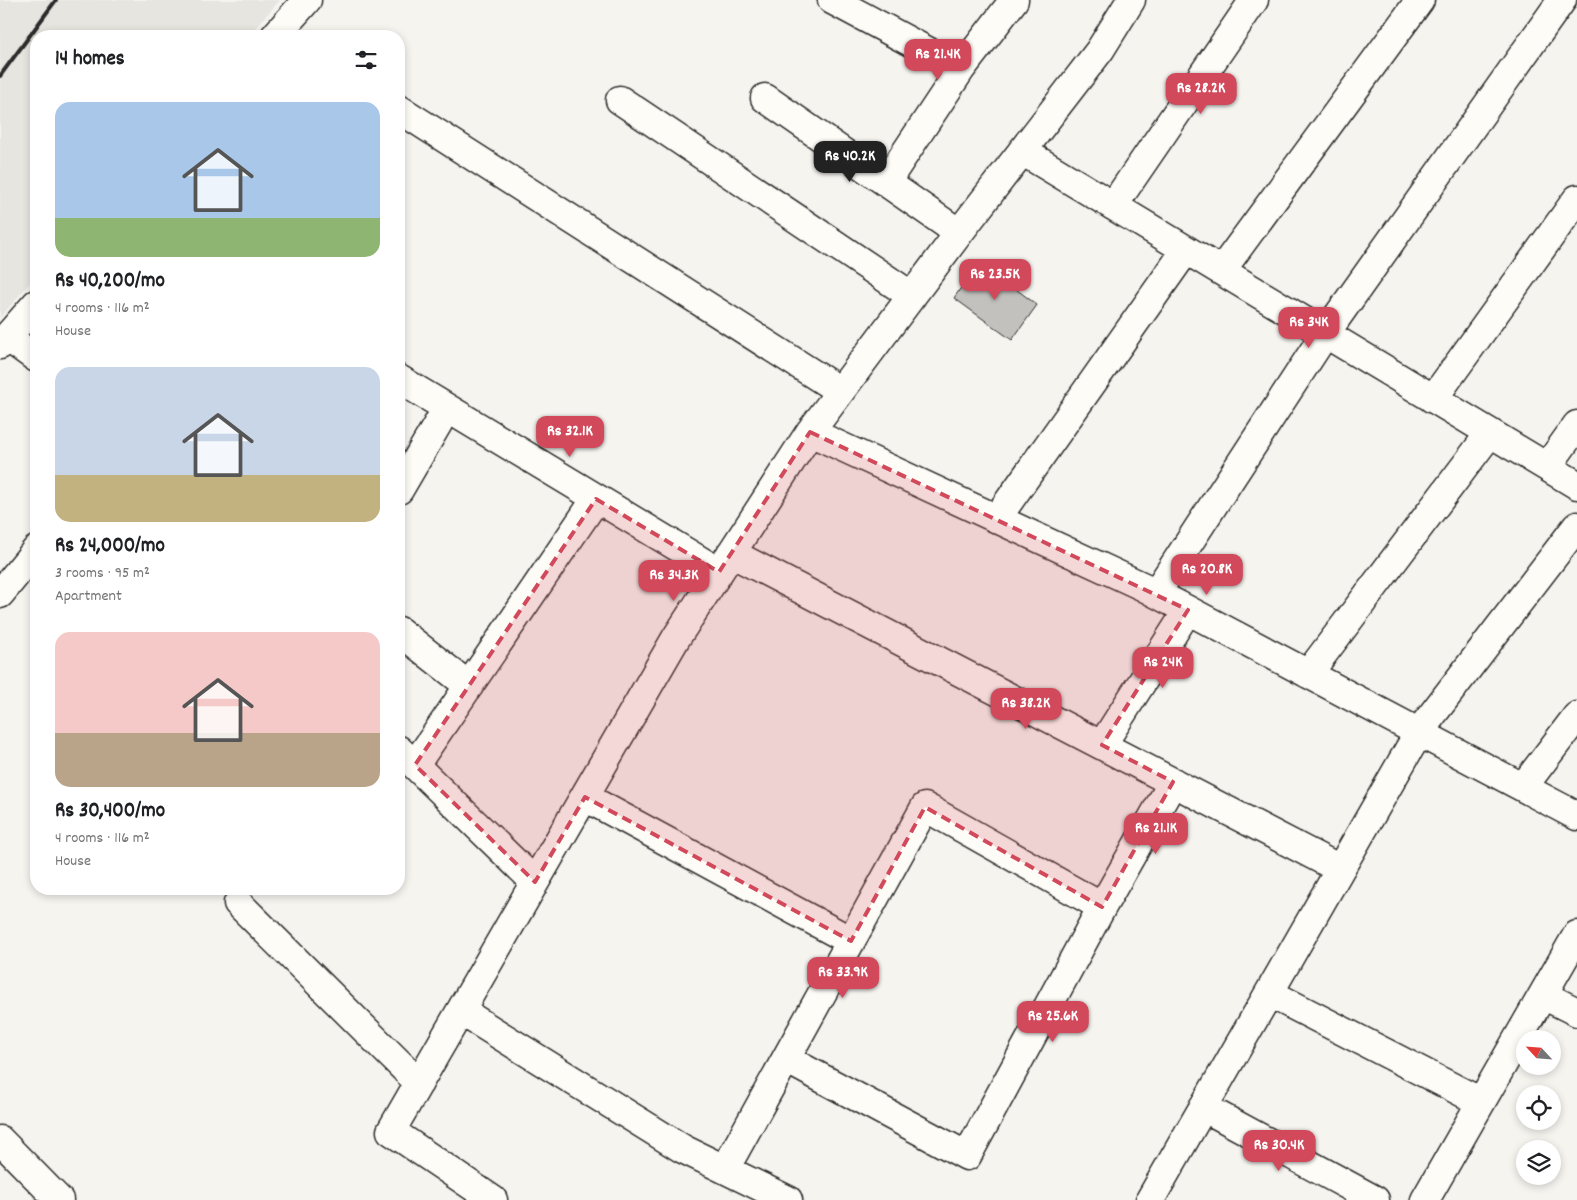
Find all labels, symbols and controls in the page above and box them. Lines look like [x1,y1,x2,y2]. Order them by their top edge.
pin: Rs 21.4K [886,38,990,81]
text: Rs 21.4K [915,43,961,66]
text: 14 homes [55,45,125,75]
icon: filters [352,46,380,74]
pin: Rs 28.2K [1149,72,1253,115]
text: Rs 28.2K [1177,77,1225,100]
icon: home [173,135,263,225]
pin: Rs 40.2K [798,140,902,183]
text: Rs 40.2K [825,145,875,168]
pin: Rs 23.5K [943,258,1047,301]
text: Rs 23.5K [970,263,1020,286]
text: Rs 40,200/mo [55,267,165,297]
text: 4 rooms · 116 m² [55,297,150,320]
pin: Rs 34K [1268,306,1350,349]
text: Rs 34K [1289,311,1329,334]
text: House [55,320,91,343]
icon: home [173,400,263,490]
pin: Rs 32.1K [518,416,622,458]
text: Rs 32.1K [547,420,593,443]
text: Rs 24,000/mo [55,532,165,562]
pin: Rs 20.8K [1155,554,1259,596]
text: Rs 20.8K [1182,558,1232,581]
pin: Rs 34.3K [622,560,726,602]
text: 3 rooms · 95 m² [55,562,150,585]
text: Rs 34.3K [649,564,699,587]
text: Apartment [55,585,122,608]
pin: Rs 24K [1122,646,1204,689]
text: Rs 24K [1143,651,1183,674]
icon: home [173,665,263,755]
pin: Rs 38.2K [974,688,1078,730]
text: Rs 38.2K [1002,692,1050,715]
text: Rs 30,400/mo [55,797,165,827]
pin: Rs 21.1K [1104,812,1208,855]
text: Rs 21.1K [1135,817,1177,840]
text: 4 rooms · 116 m² [55,827,150,850]
text: House [55,850,91,873]
pin: Rs 33.9K [791,956,895,999]
text: Rs 33.9K [818,961,868,984]
pin: Rs 25.6K [1001,1000,1105,1043]
text: Rs 25.6K [1028,1005,1078,1028]
north arrow [1516,1030,1561,1075]
map controls [1516,1030,1561,1185]
button: locate [1516,1085,1561,1130]
pin: Rs 30.4K [1227,1130,1331,1172]
text: Rs 30.4K [1254,1134,1304,1157]
button: layers [1516,1140,1561,1185]

